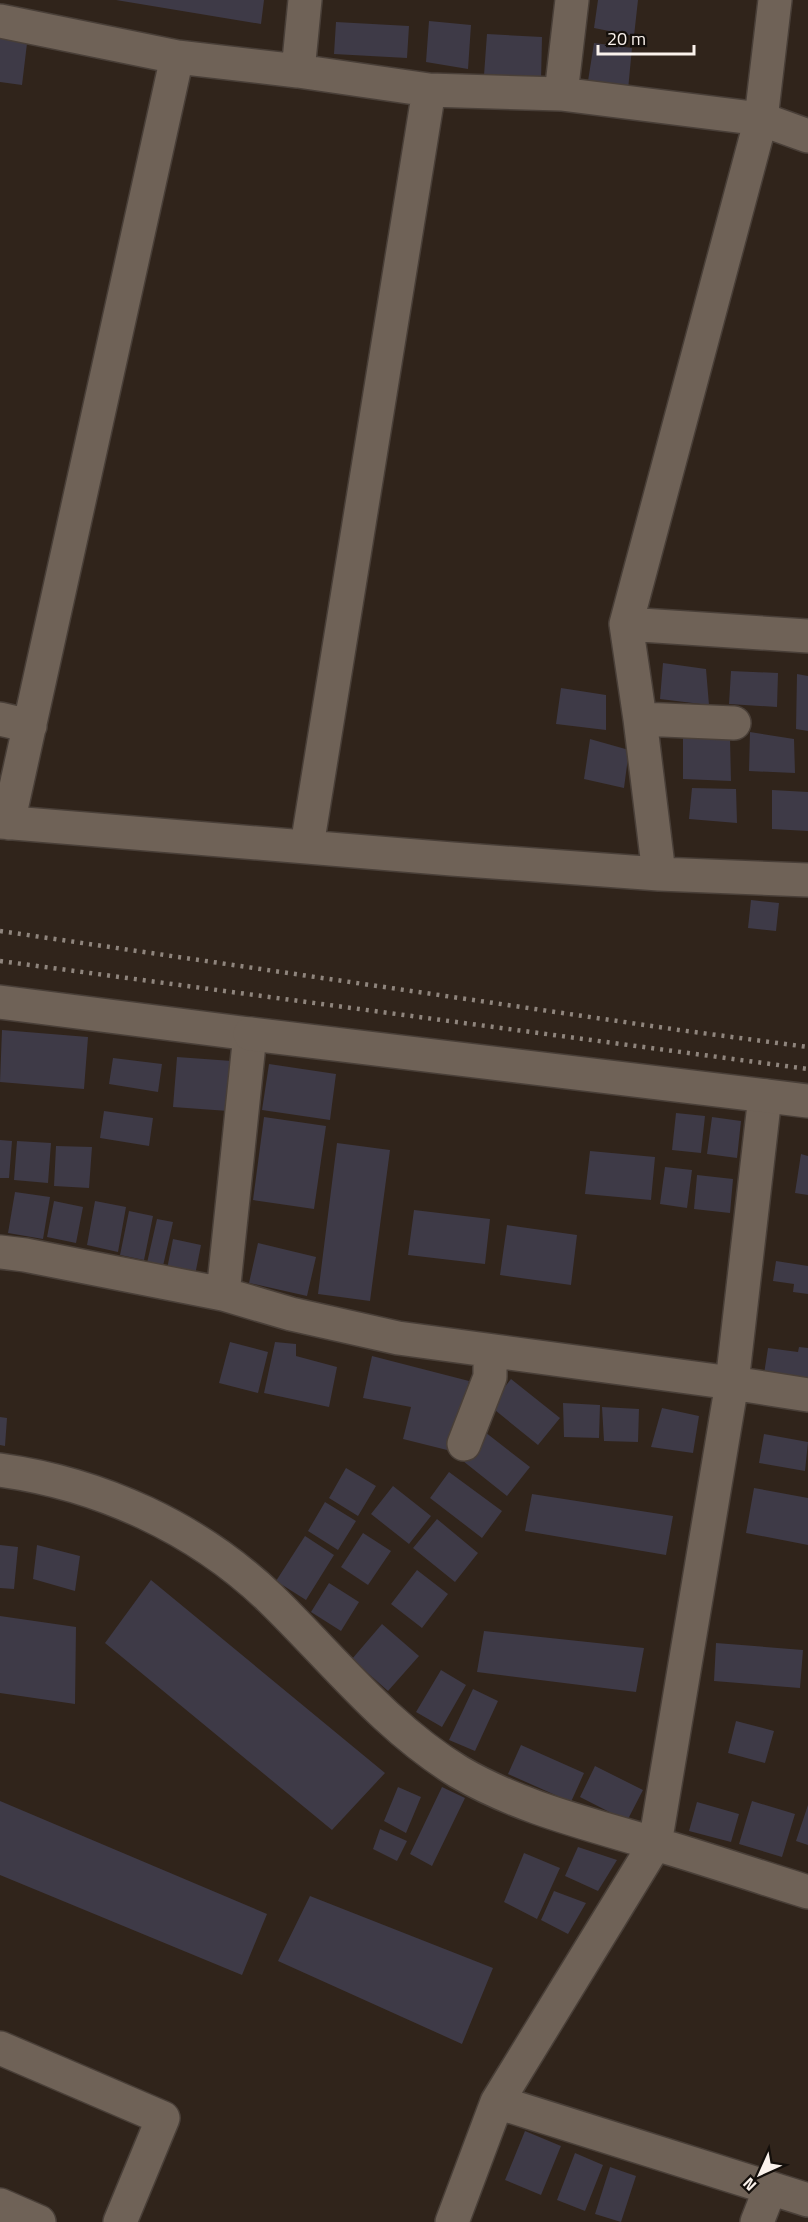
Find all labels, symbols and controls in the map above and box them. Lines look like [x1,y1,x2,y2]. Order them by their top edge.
scale bar [598,18,694,56]
text: 20 m [607,25,646,52]
north arrow [730,2144,790,2204]
text: N [737,2172,762,2197]

